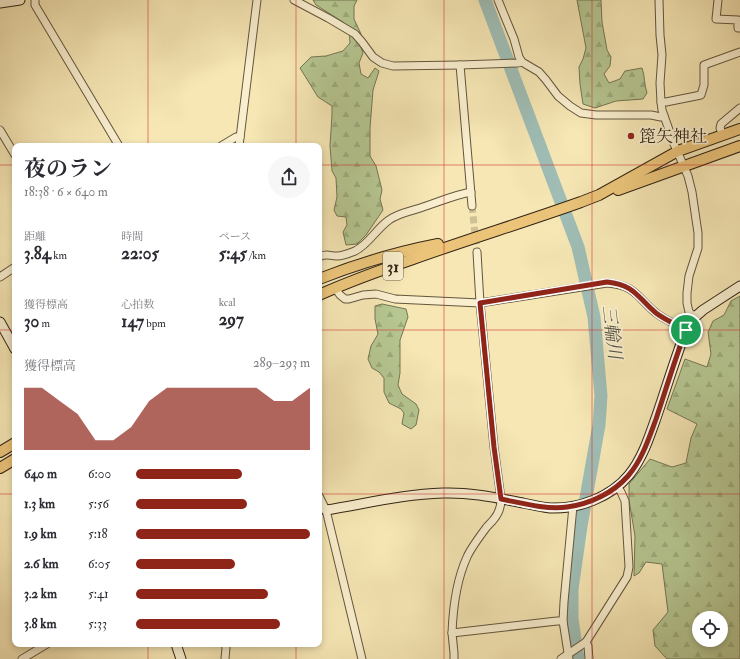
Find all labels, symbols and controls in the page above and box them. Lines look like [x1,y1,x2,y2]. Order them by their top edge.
place label: 箆矢神社 [639,126,707,147]
marker: 箆矢神社 [626,131,636,141]
text: 夜のラン [24,155,112,183]
button: share [268,156,310,198]
text: 18:38 · 6 × 640 m [24,184,108,200]
text: 距離 [24,230,46,243]
text: 時間 [121,230,143,243]
text: ペース [219,230,251,243]
text: 3.84 [24,243,51,264]
text: 22:05 [121,243,159,264]
text: 5:45 [219,243,247,264]
text: km [51,249,67,262]
text: /km [247,249,266,262]
road number: 31 [383,252,403,280]
text: kcal [219,296,236,309]
text: 獲得標高 [24,298,68,311]
text: 心拍数 [121,298,154,311]
water label: 三輪川 [597,304,626,362]
text: 297 [219,309,244,330]
text: 30 [24,311,39,332]
text: 147 [121,311,144,332]
pin [669,313,703,347]
text: m [39,317,50,330]
text: bpm [144,317,166,330]
icon: arrive [675,319,697,341]
text: 289–293 m [253,355,310,371]
text: 獲得標高 [24,358,76,374]
text: 640 m [24,466,57,482]
text: 6:00 [88,466,111,482]
text: 1.3 km [24,496,55,512]
text: 5:56 [88,496,109,512]
text: 1.9 km [24,526,57,542]
text: 5:18 [88,526,108,542]
text: 2.6 km [24,556,59,572]
text: 6:05 [88,556,110,572]
text: 3.2 km [24,586,57,602]
text: 5:41 [88,586,109,602]
map controls [692,611,728,647]
button: locate [692,611,728,647]
text: 3.8 km [24,616,57,632]
text: 5:33 [88,616,107,632]

